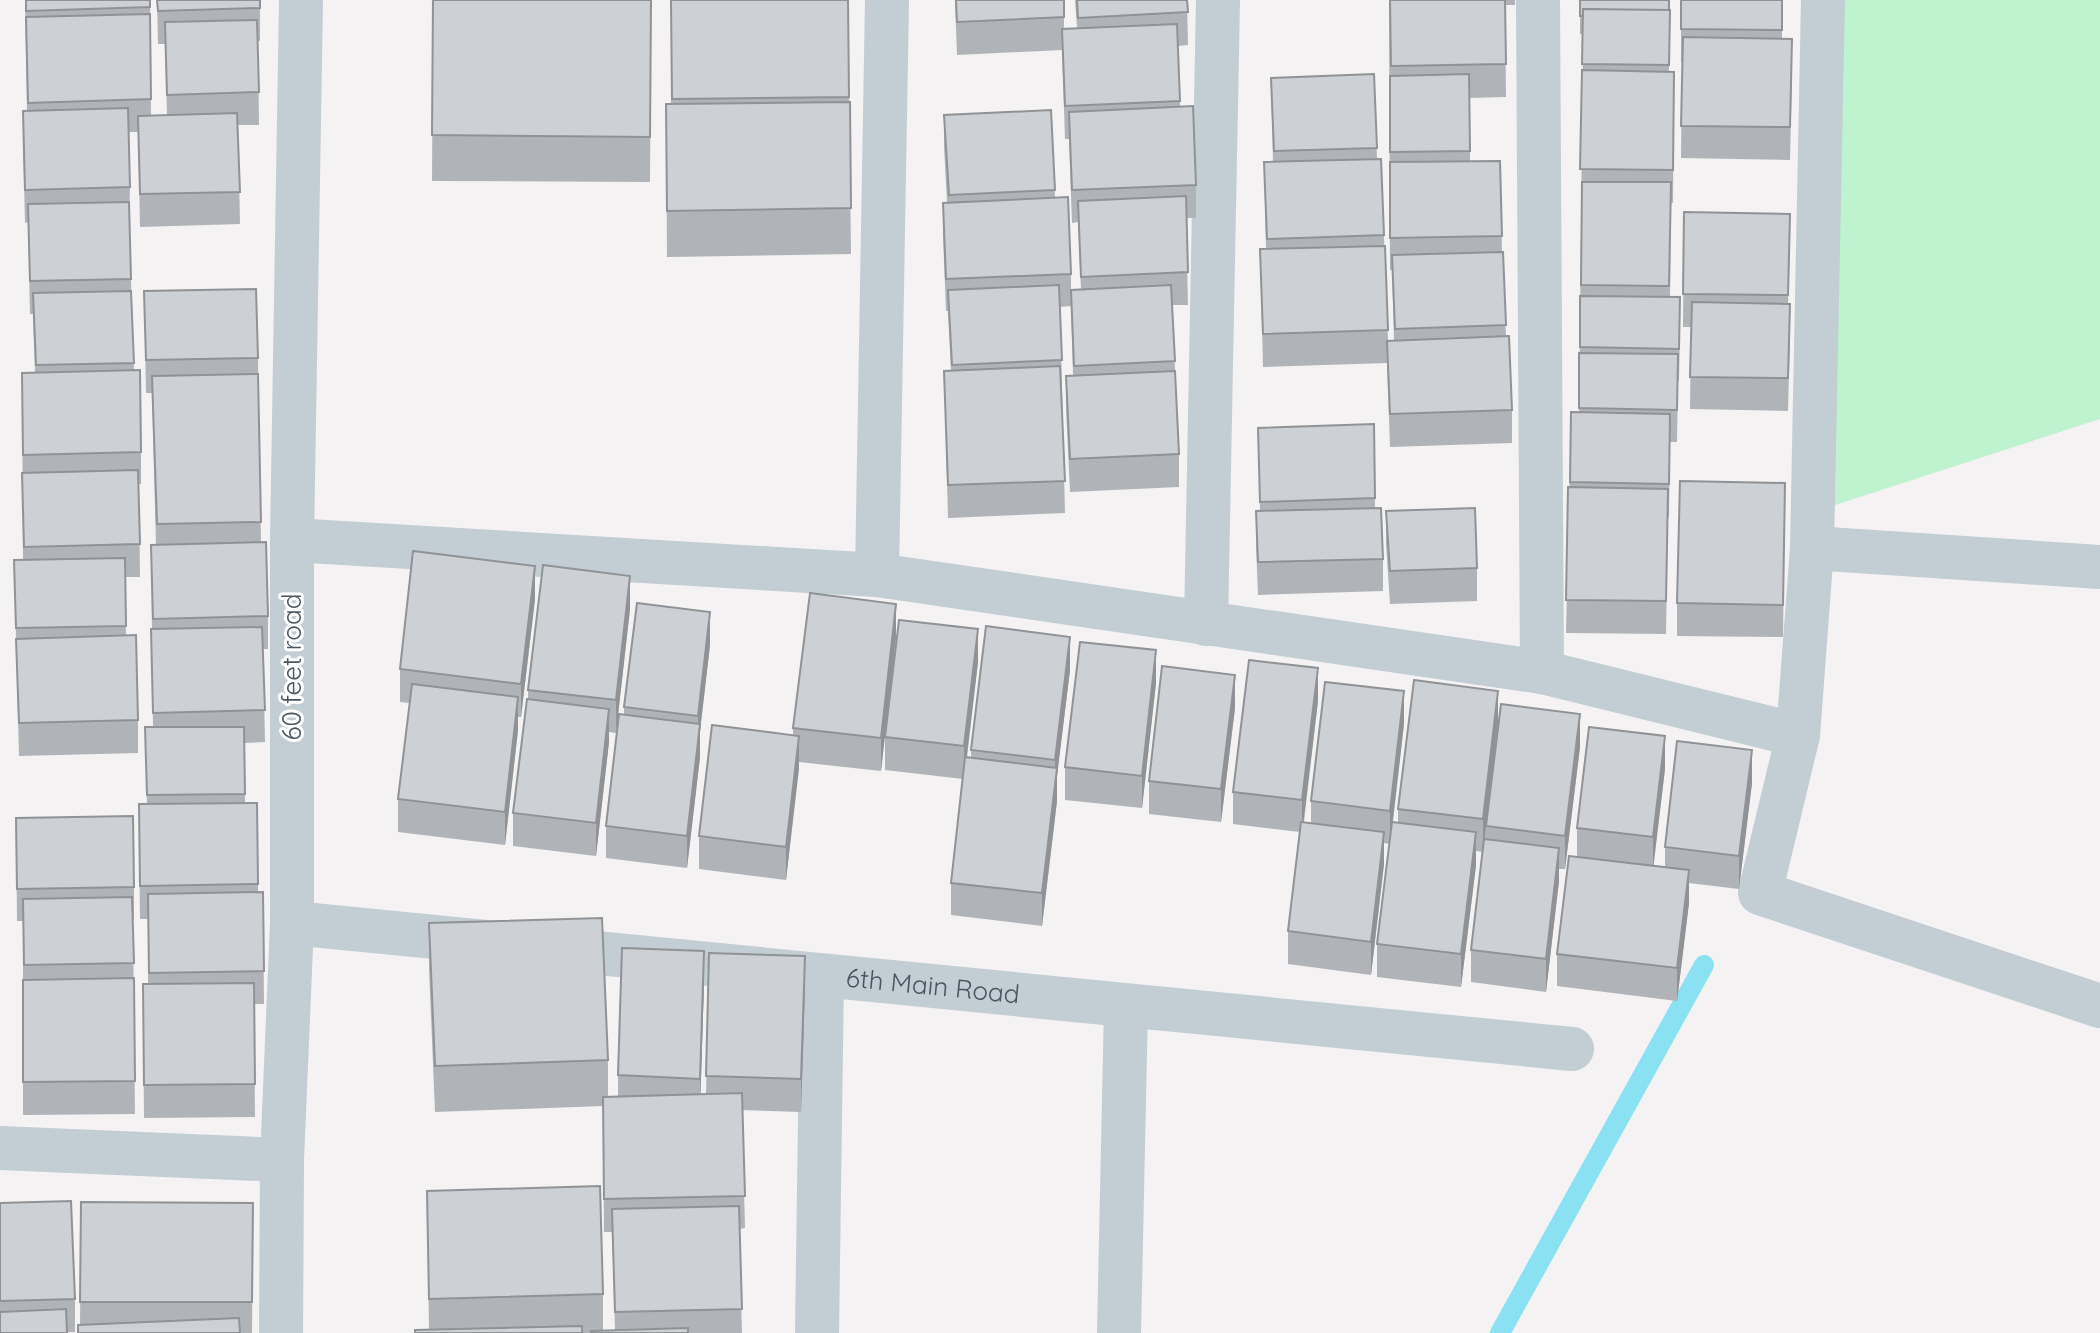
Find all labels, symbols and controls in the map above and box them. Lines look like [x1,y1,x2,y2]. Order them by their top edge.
street label: 60 feet road [275,594,308,740]
street label: 6th Main Road [845,961,1021,1011]

